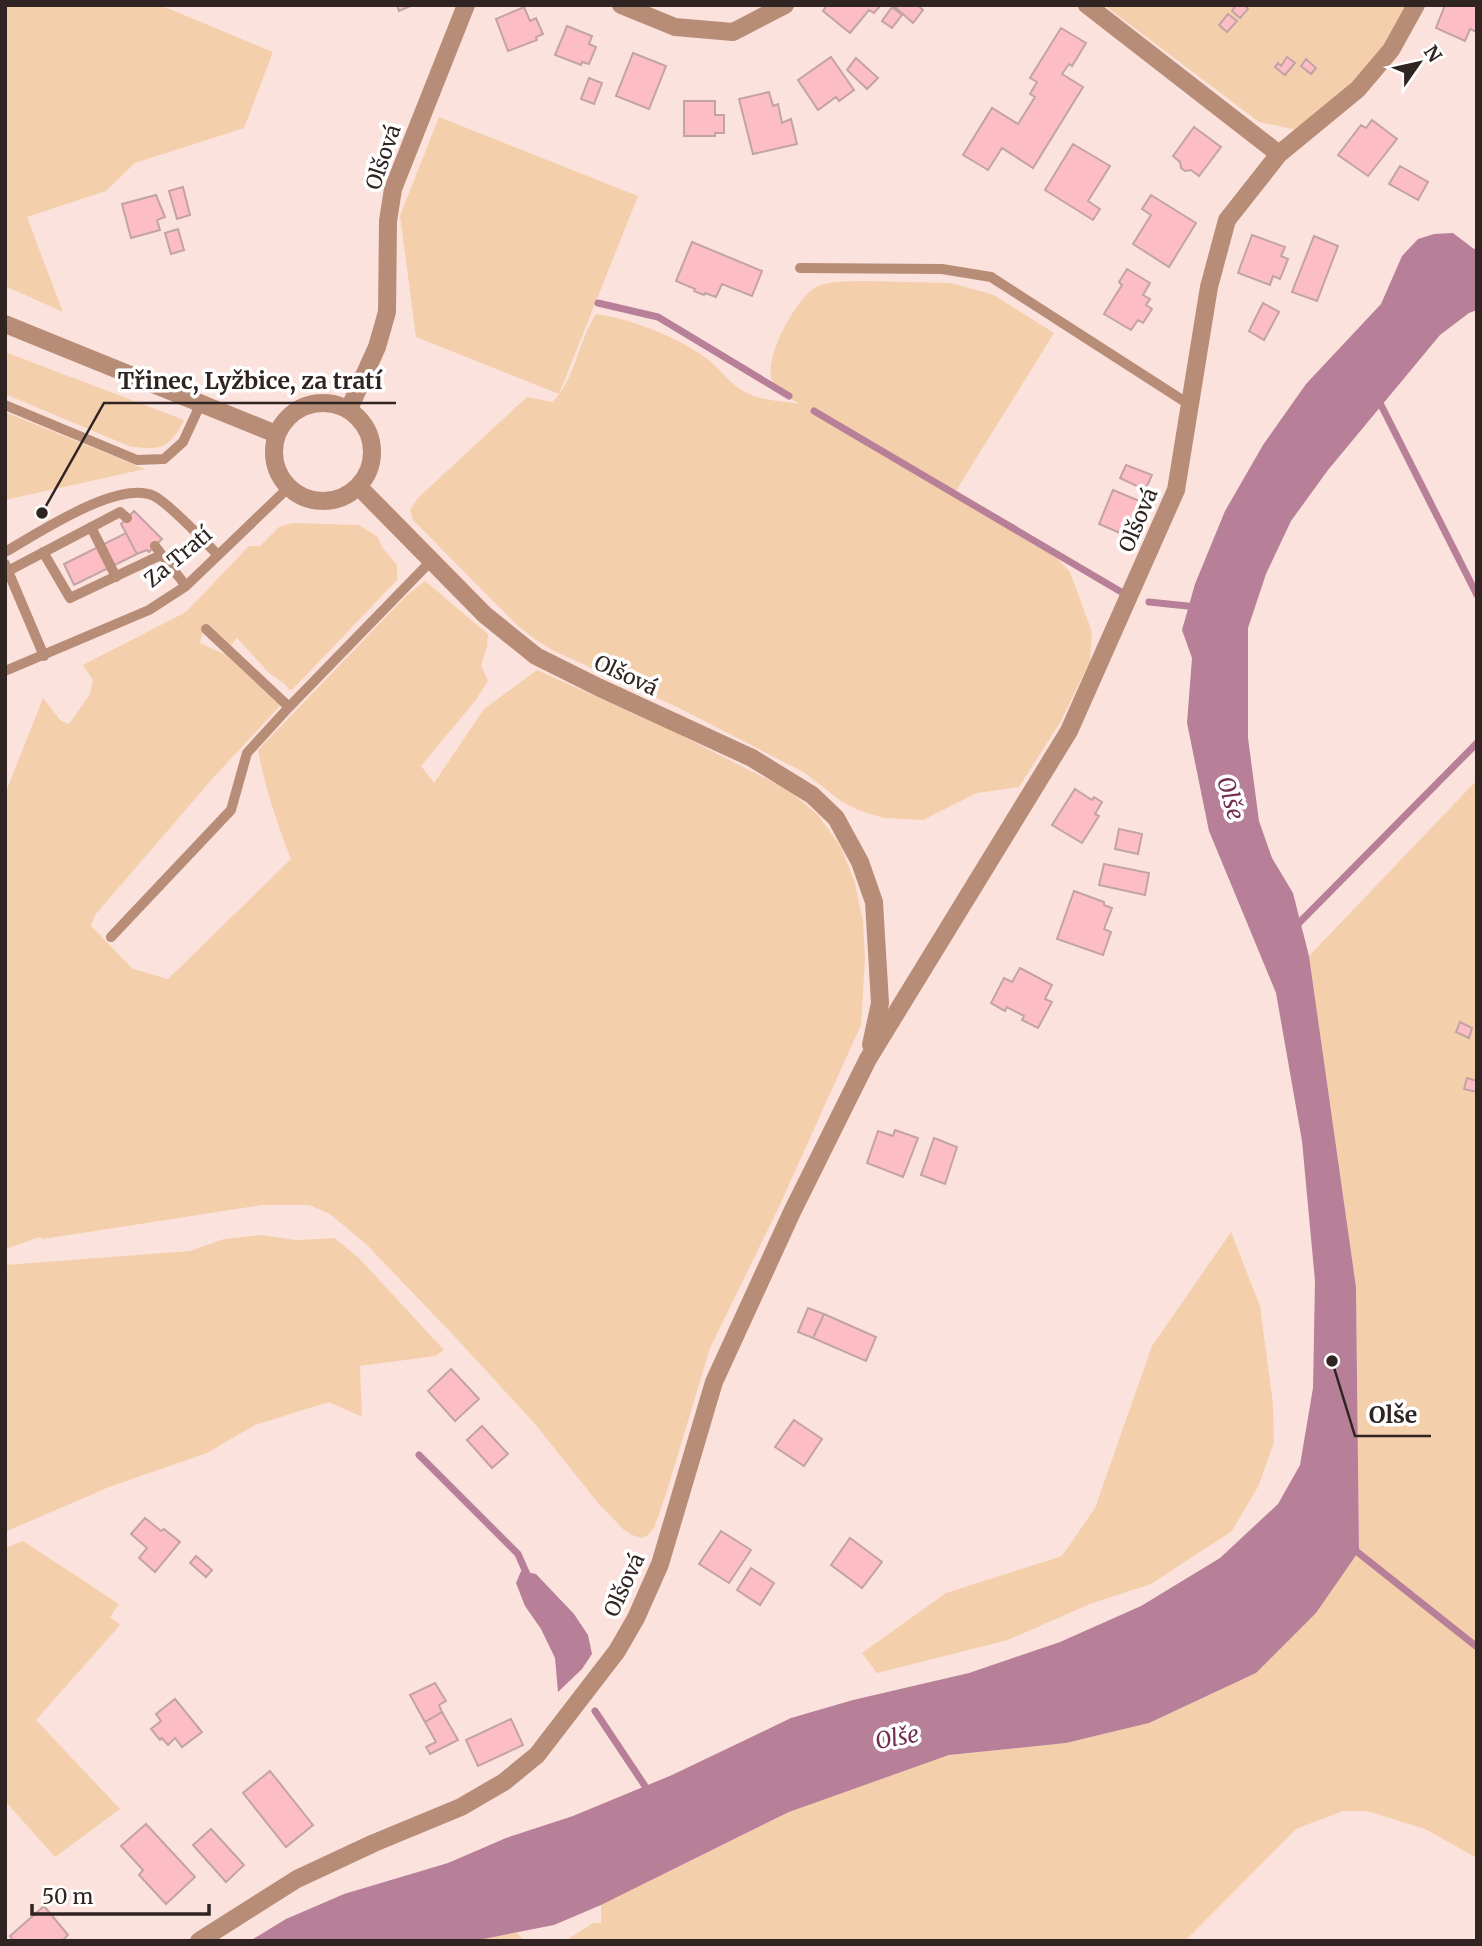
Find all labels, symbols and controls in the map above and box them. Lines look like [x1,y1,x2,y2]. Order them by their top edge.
north arrow [1384,28,1454,98]
text: N [1419,41,1447,66]
street label: Olšová [359,121,407,193]
callout: Třinec, Lyžbice, za tratí [104,359,396,403]
text: Třinec, Lyžbice, za tratí [118,366,383,396]
street label: Olšová [1112,484,1164,556]
street label: Za Tratí [139,520,218,593]
street label: Olšová [590,649,662,701]
water label: Olše [1211,773,1251,823]
callout: Olše [1355,1392,1431,1436]
text: Olše [1369,1400,1417,1429]
street label: Olšová [598,1549,650,1621]
water label: Olše [873,1719,921,1755]
scale bar [32,1872,208,1916]
text: 50 m [42,1883,93,1910]

